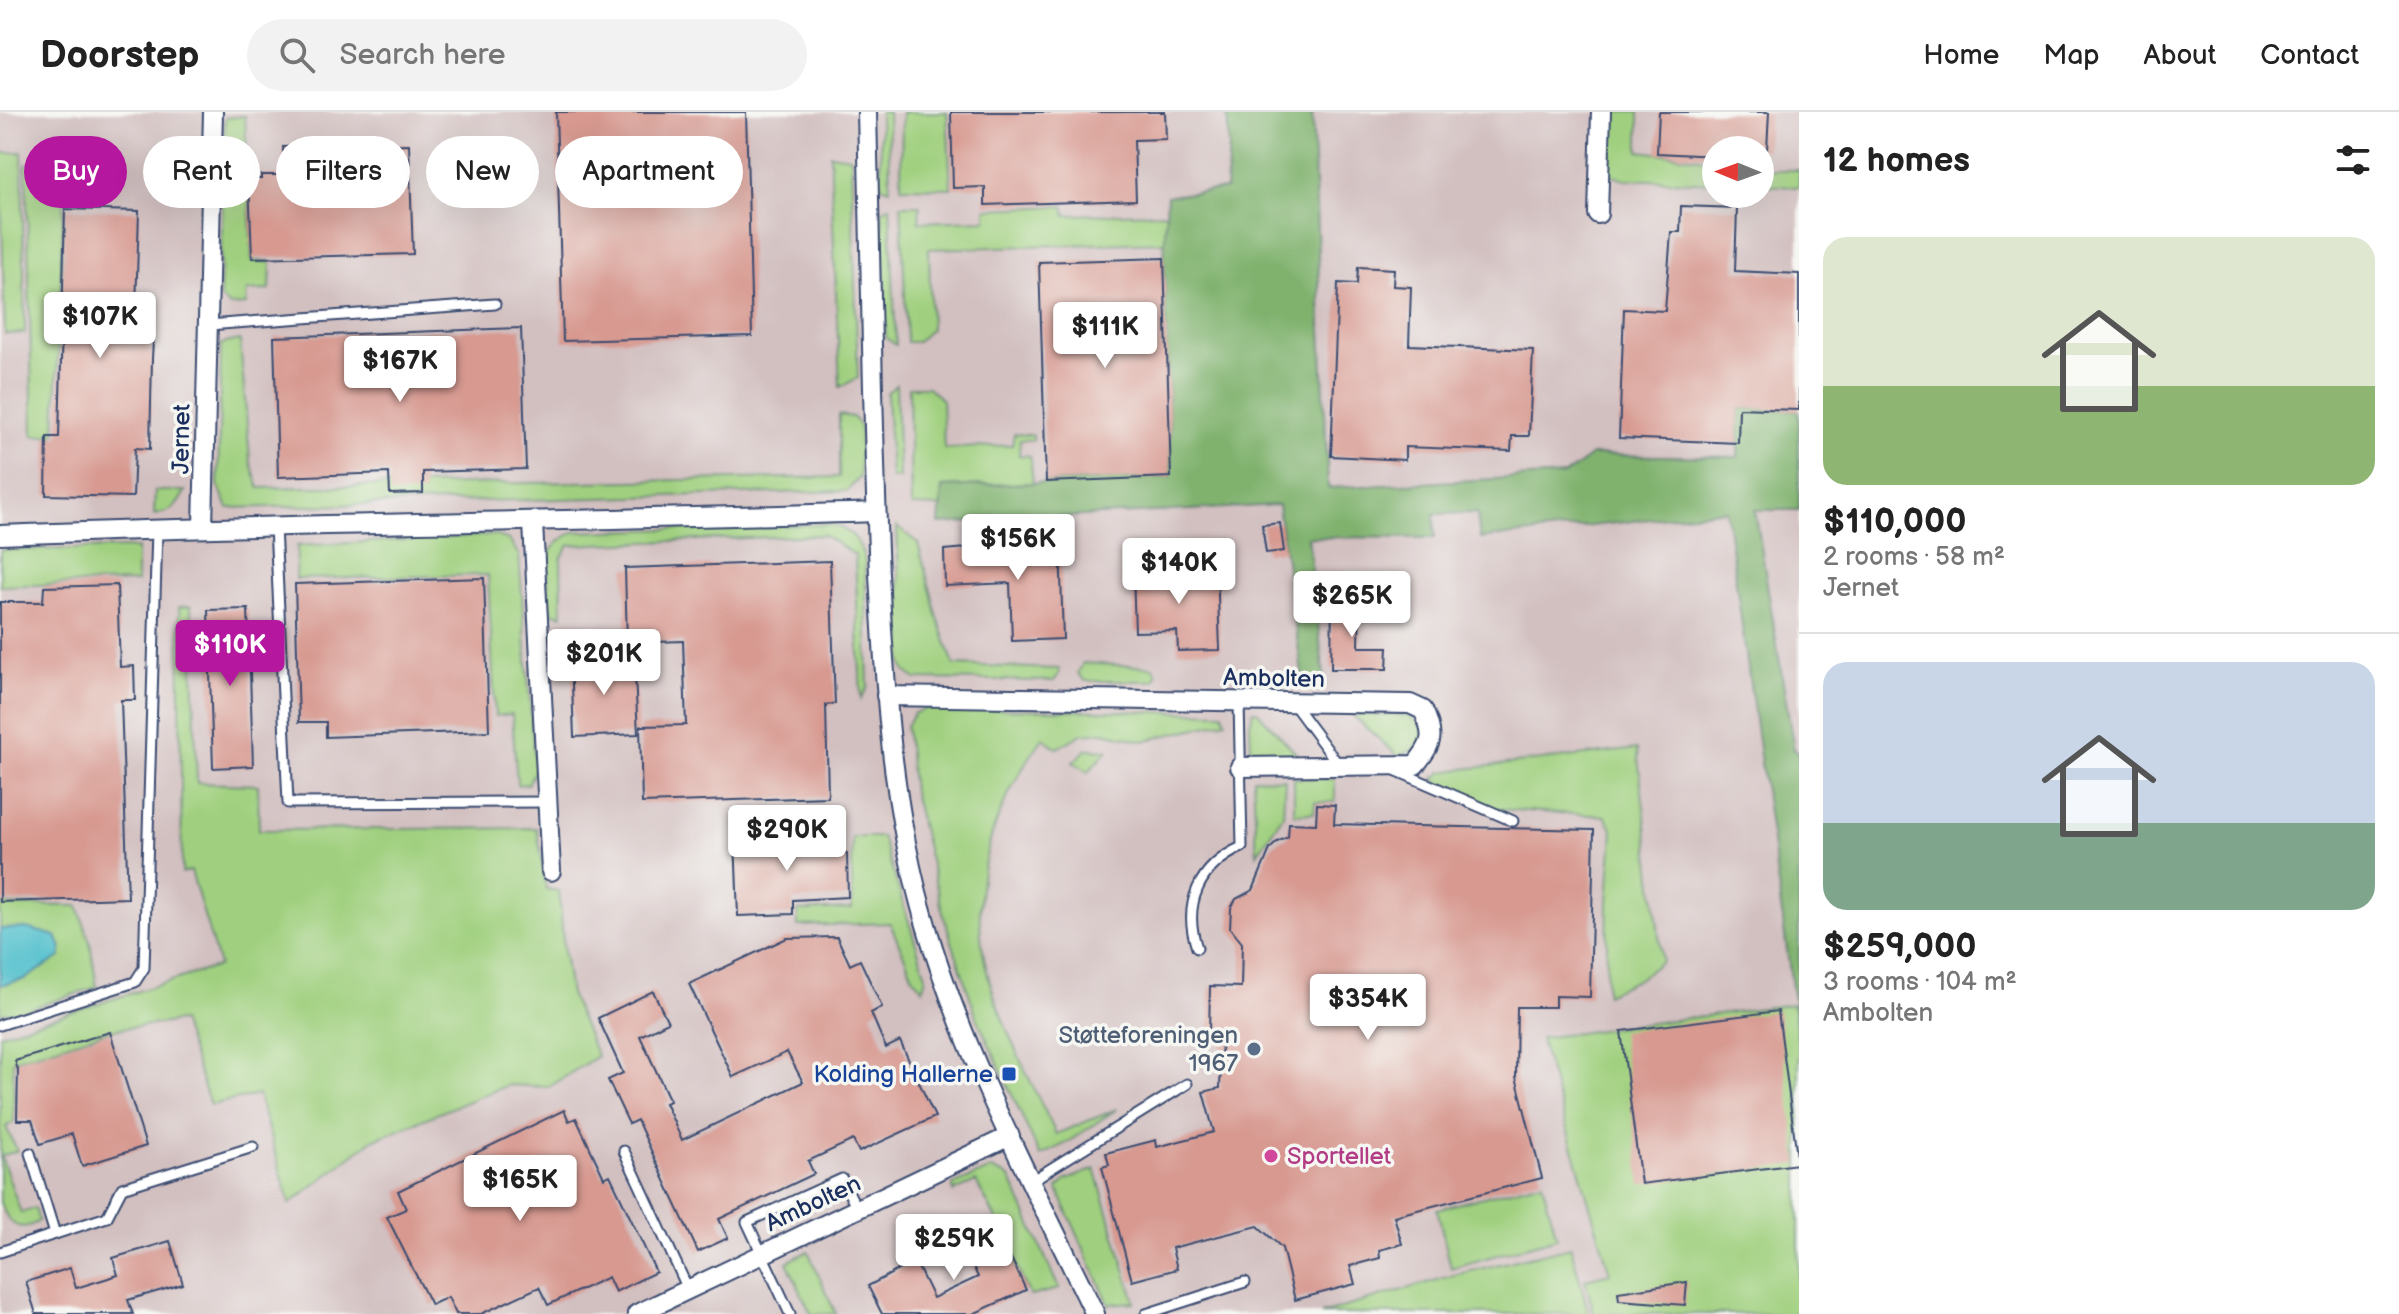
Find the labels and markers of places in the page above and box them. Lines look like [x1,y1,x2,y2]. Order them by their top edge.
pin: $107K [44,292,156,360]
pin: $111K [1049,302,1161,370]
pin: $167K [344,336,456,404]
pin: $156K [962,514,1074,582]
pin: $140K [1123,538,1235,606]
pin: $265K [1296,571,1408,639]
pin: $110K [174,620,286,688]
pin: $201K [548,629,660,697]
pin: $290K [731,805,843,873]
pin: $354K [1312,974,1424,1042]
place label: Støtteforeningen 1967 [1058,1021,1238,1078]
marker: Støtteforeningen 1967 [1245,1040,1263,1058]
place label: Kolding Hallerne [813,1060,993,1089]
marker: Kolding Hallerne [1000,1065,1018,1083]
place label: Sportellet [1287,1142,1392,1171]
marker: Sportellet [1262,1147,1280,1165]
pin: $165K [464,1155,576,1223]
pin: $259K [898,1214,1010,1282]

